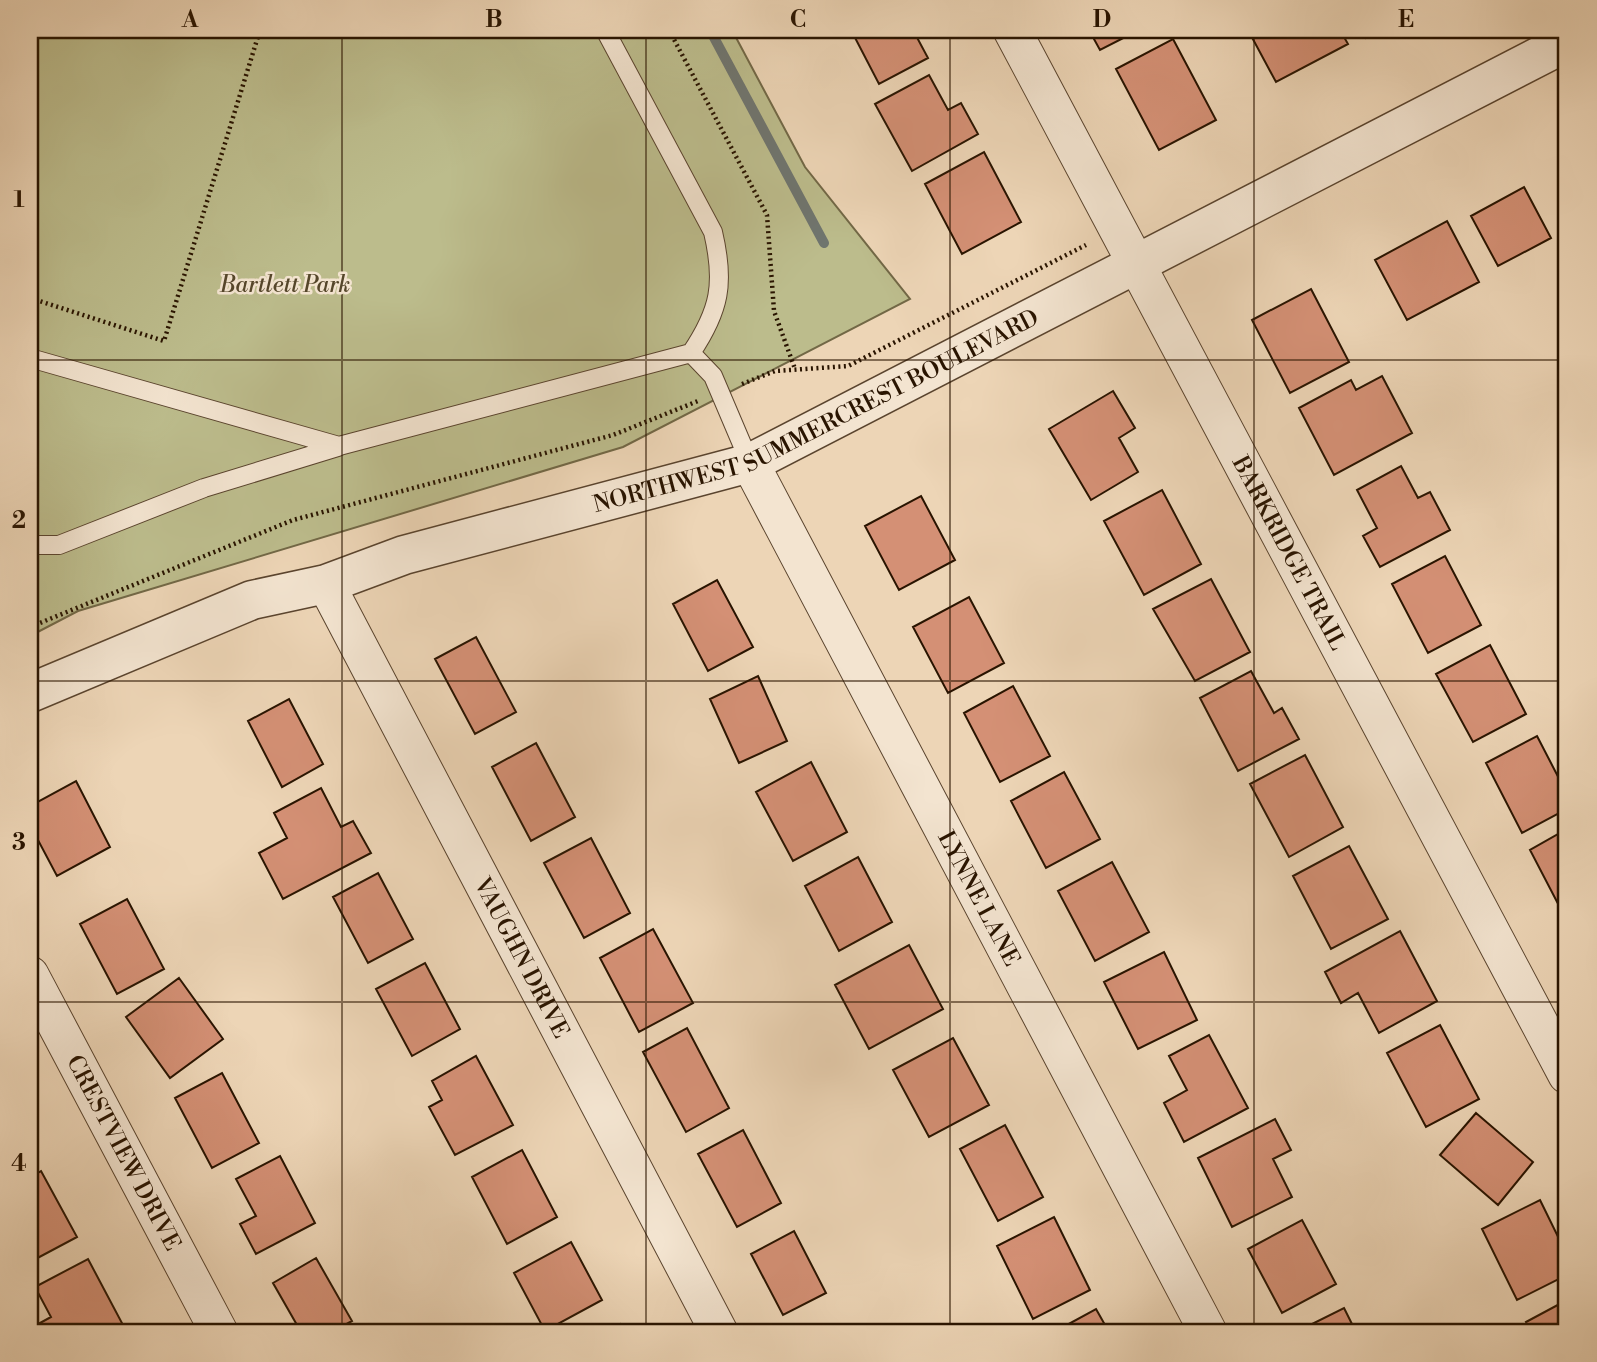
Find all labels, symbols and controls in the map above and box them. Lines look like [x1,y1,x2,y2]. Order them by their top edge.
text: A [181,6,199,34]
text: B [485,6,503,34]
text: C [790,6,806,34]
text: D [1093,6,1111,34]
text: E [1398,6,1414,34]
text: 1 [13,186,25,214]
park label: Bartlett Park [219,271,350,299]
street label: NORTHWEST SUMMERCREST BOULEVARD [590,304,1044,519]
street label: BARKRIDGE TRAIL [1225,451,1352,655]
text: 2 [12,507,26,535]
street label: LYNNE LANE [931,826,1026,971]
text: 3 [12,829,26,857]
street label: VAUGHN DRIVE [467,872,575,1043]
street label: CRESTVIEW DRIVE [60,1051,186,1256]
text: 4 [11,1150,27,1178]

